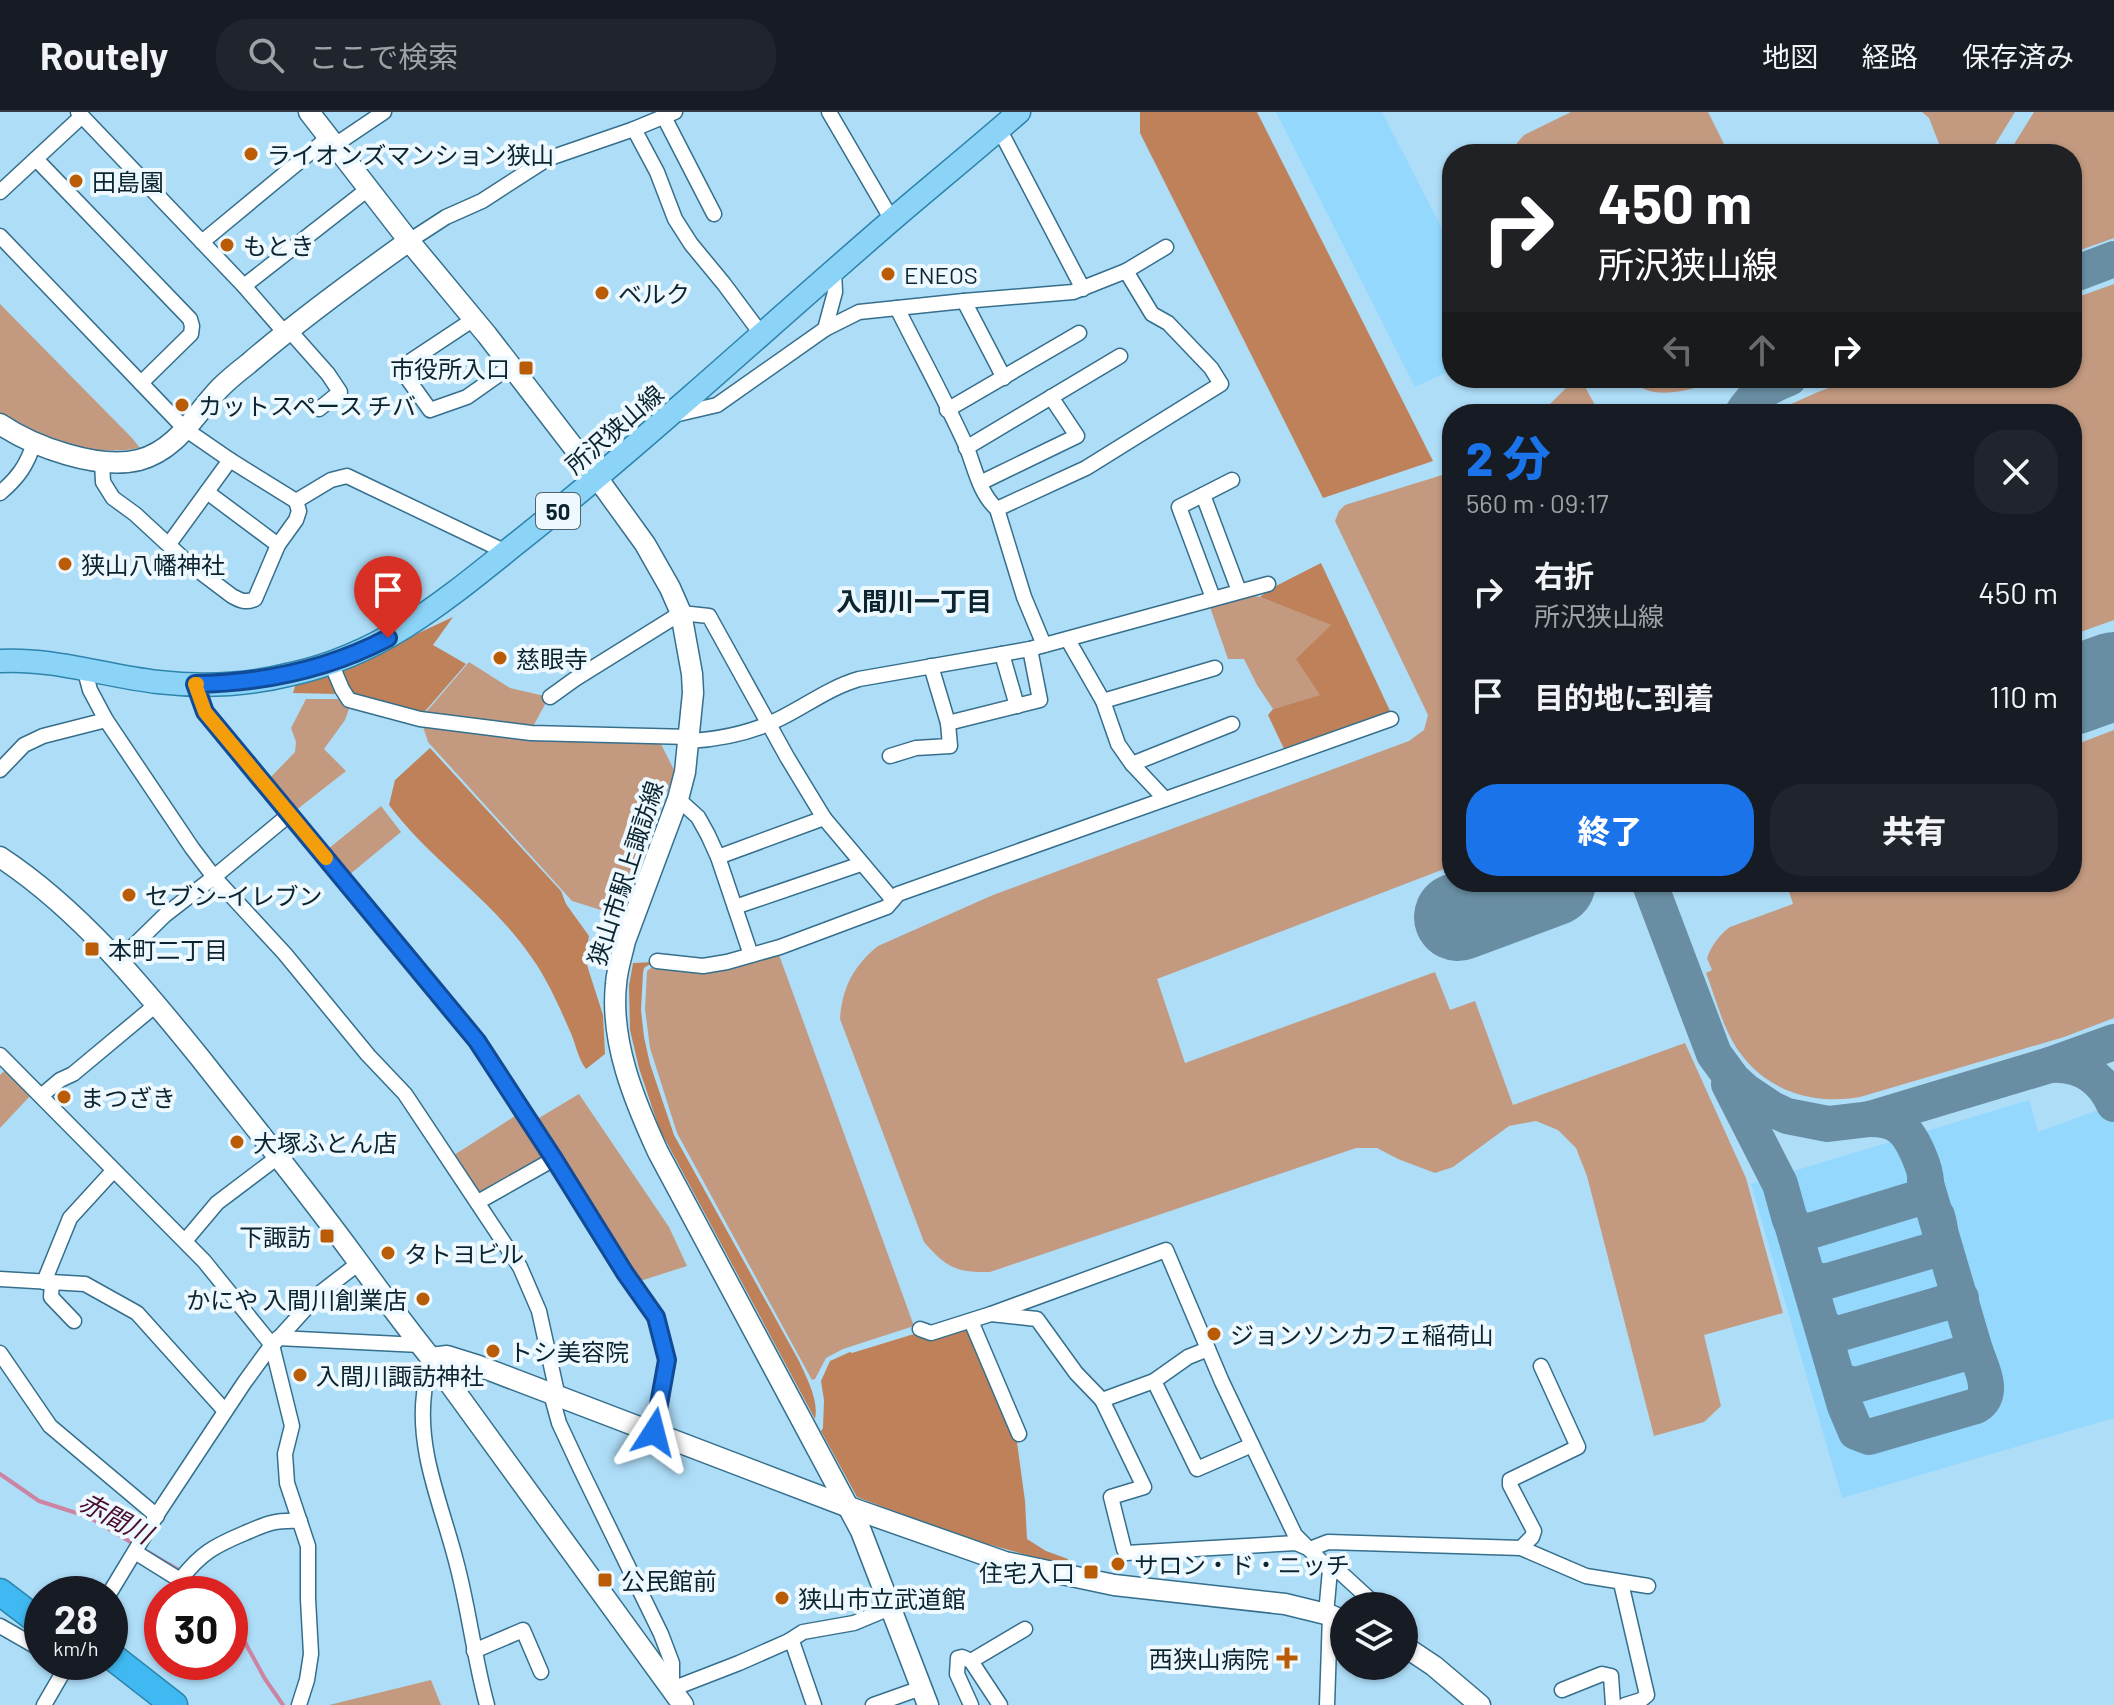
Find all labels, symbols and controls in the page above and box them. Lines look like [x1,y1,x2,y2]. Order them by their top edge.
search box [216,19,776,91]
text: Routely [40,32,168,78]
icon: search [244,33,288,77]
text: ここで検索 [308,38,458,74]
text: 地図 [1762,39,1818,73]
text: 経路 [1862,39,1918,73]
text: 保存済み [1962,39,2074,73]
place label: ライオンズマンション狭山 [267,140,555,169]
marker: ライオンズマンション狭山 [242,145,260,163]
place label: 田島園 [92,167,164,196]
text: 450 m [1598,168,1752,235]
marker: 田島園 [67,172,85,190]
icon: right [1466,176,1570,280]
place label: もとき [243,231,315,260]
marker: もとき [218,236,236,254]
text: 所沢狭山線 [1598,242,1778,285]
place label: ENEOS [904,260,978,289]
marker: ENEOS [879,265,897,283]
place label: ベルク [618,279,690,308]
marker: ベルク [593,284,611,302]
icon: left [1656,328,1700,372]
icon: ahead [1740,328,1784,372]
icon: right [1824,328,1868,372]
place label: 市役所入口 [390,354,510,383]
marker: 市役所入口 [517,359,535,377]
street label: 所沢狭山線 [559,379,669,479]
place label: カットスペース チバ [198,391,416,420]
marker: カットスペース チバ [173,396,191,414]
text: 2 分 [1466,428,1551,486]
button: close [1974,430,2058,514]
text: 560 m · 09:17 [1466,487,1608,518]
road number: 50 [536,493,580,529]
place label: 狭山八幡神社 [81,550,225,579]
marker: 狭山八幡神社 [56,555,74,573]
pin [354,556,422,638]
text: 右折 [1534,557,1594,593]
icon: arrive [366,568,410,612]
icon: right [1466,570,1510,614]
text: 450 m [1978,574,2058,610]
district label: 入間川一丁目 [836,585,992,616]
text: 所沢狭山線 [1534,600,1664,631]
place label: 慈眼寺 [516,644,588,673]
marker: 慈眼寺 [491,649,509,667]
icon: arrive [1466,674,1510,718]
text: 110 m [1989,678,2058,714]
text: 目的地に到着 [1534,679,1714,715]
street label: 狭山市駅上諏訪線 [582,777,668,969]
button: 終了 [1466,784,1754,876]
button: 共有 [1770,784,2058,876]
place label: セブン-イレブン [145,881,322,910]
marker: セブン-イレブン [120,886,138,904]
place label: 本町二丁目 [108,935,228,964]
marker: 本町二丁目 [83,940,101,958]
place label: まつざき [80,1083,176,1112]
marker: まつざき [55,1088,73,1106]
place label: 大塚ふとん店 [253,1128,397,1157]
marker: 大塚ふとん店 [228,1133,246,1151]
place label: 下諏訪 [239,1222,311,1251]
marker: 下諏訪 [318,1227,336,1245]
place label: タトヨビル [404,1239,524,1268]
marker: タトヨビル [379,1244,397,1262]
place label: かにや 入間川創業店 [186,1285,407,1314]
marker: かにや 入間川創業店 [414,1290,432,1308]
place label: ジョンソンカフェ稲荷山 [1230,1320,1494,1349]
marker: ジョンソンカフェ稲荷山 [1205,1325,1223,1343]
place label: トシ美容院 [509,1337,629,1366]
marker: トシ美容院 [484,1342,502,1360]
place label: 入間川諏訪神社 [316,1361,484,1390]
marker: 入間川諏訪神社 [291,1366,309,1384]
position arrow [612,1390,696,1474]
water label: 赤間川 [74,1485,160,1550]
place label: サロン・ド・ニッチ [1134,1550,1350,1579]
marker: サロン・ド・ニッチ [1109,1555,1127,1573]
place label: 住宅入口 [979,1558,1075,1587]
marker: 住宅入口 [1082,1563,1100,1581]
place label: 公民館前 [621,1566,717,1595]
marker: 公民館前 [596,1571,614,1589]
speed limit sign: 30 [144,1576,248,1680]
place label: 狭山市立武道館 [798,1584,966,1613]
marker: 狭山市立武道館 [773,1589,791,1607]
map controls [1330,1592,1418,1680]
button: layers [1330,1592,1418,1680]
text: 28 [54,1594,98,1642]
text: km/h [53,1636,99,1660]
place label: 西狭山病院 [1149,1644,1269,1673]
marker: 西狭山病院 [1276,1647,1298,1669]

